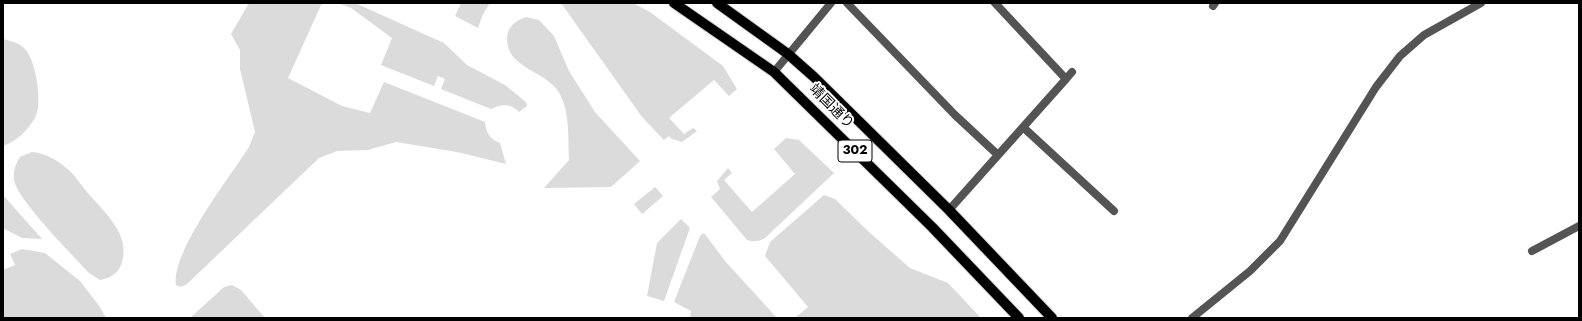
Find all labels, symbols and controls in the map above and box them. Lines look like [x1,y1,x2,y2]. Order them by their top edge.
street label: 靖国通り [805,81,857,133]
road number: 302 [838,140,872,162]

